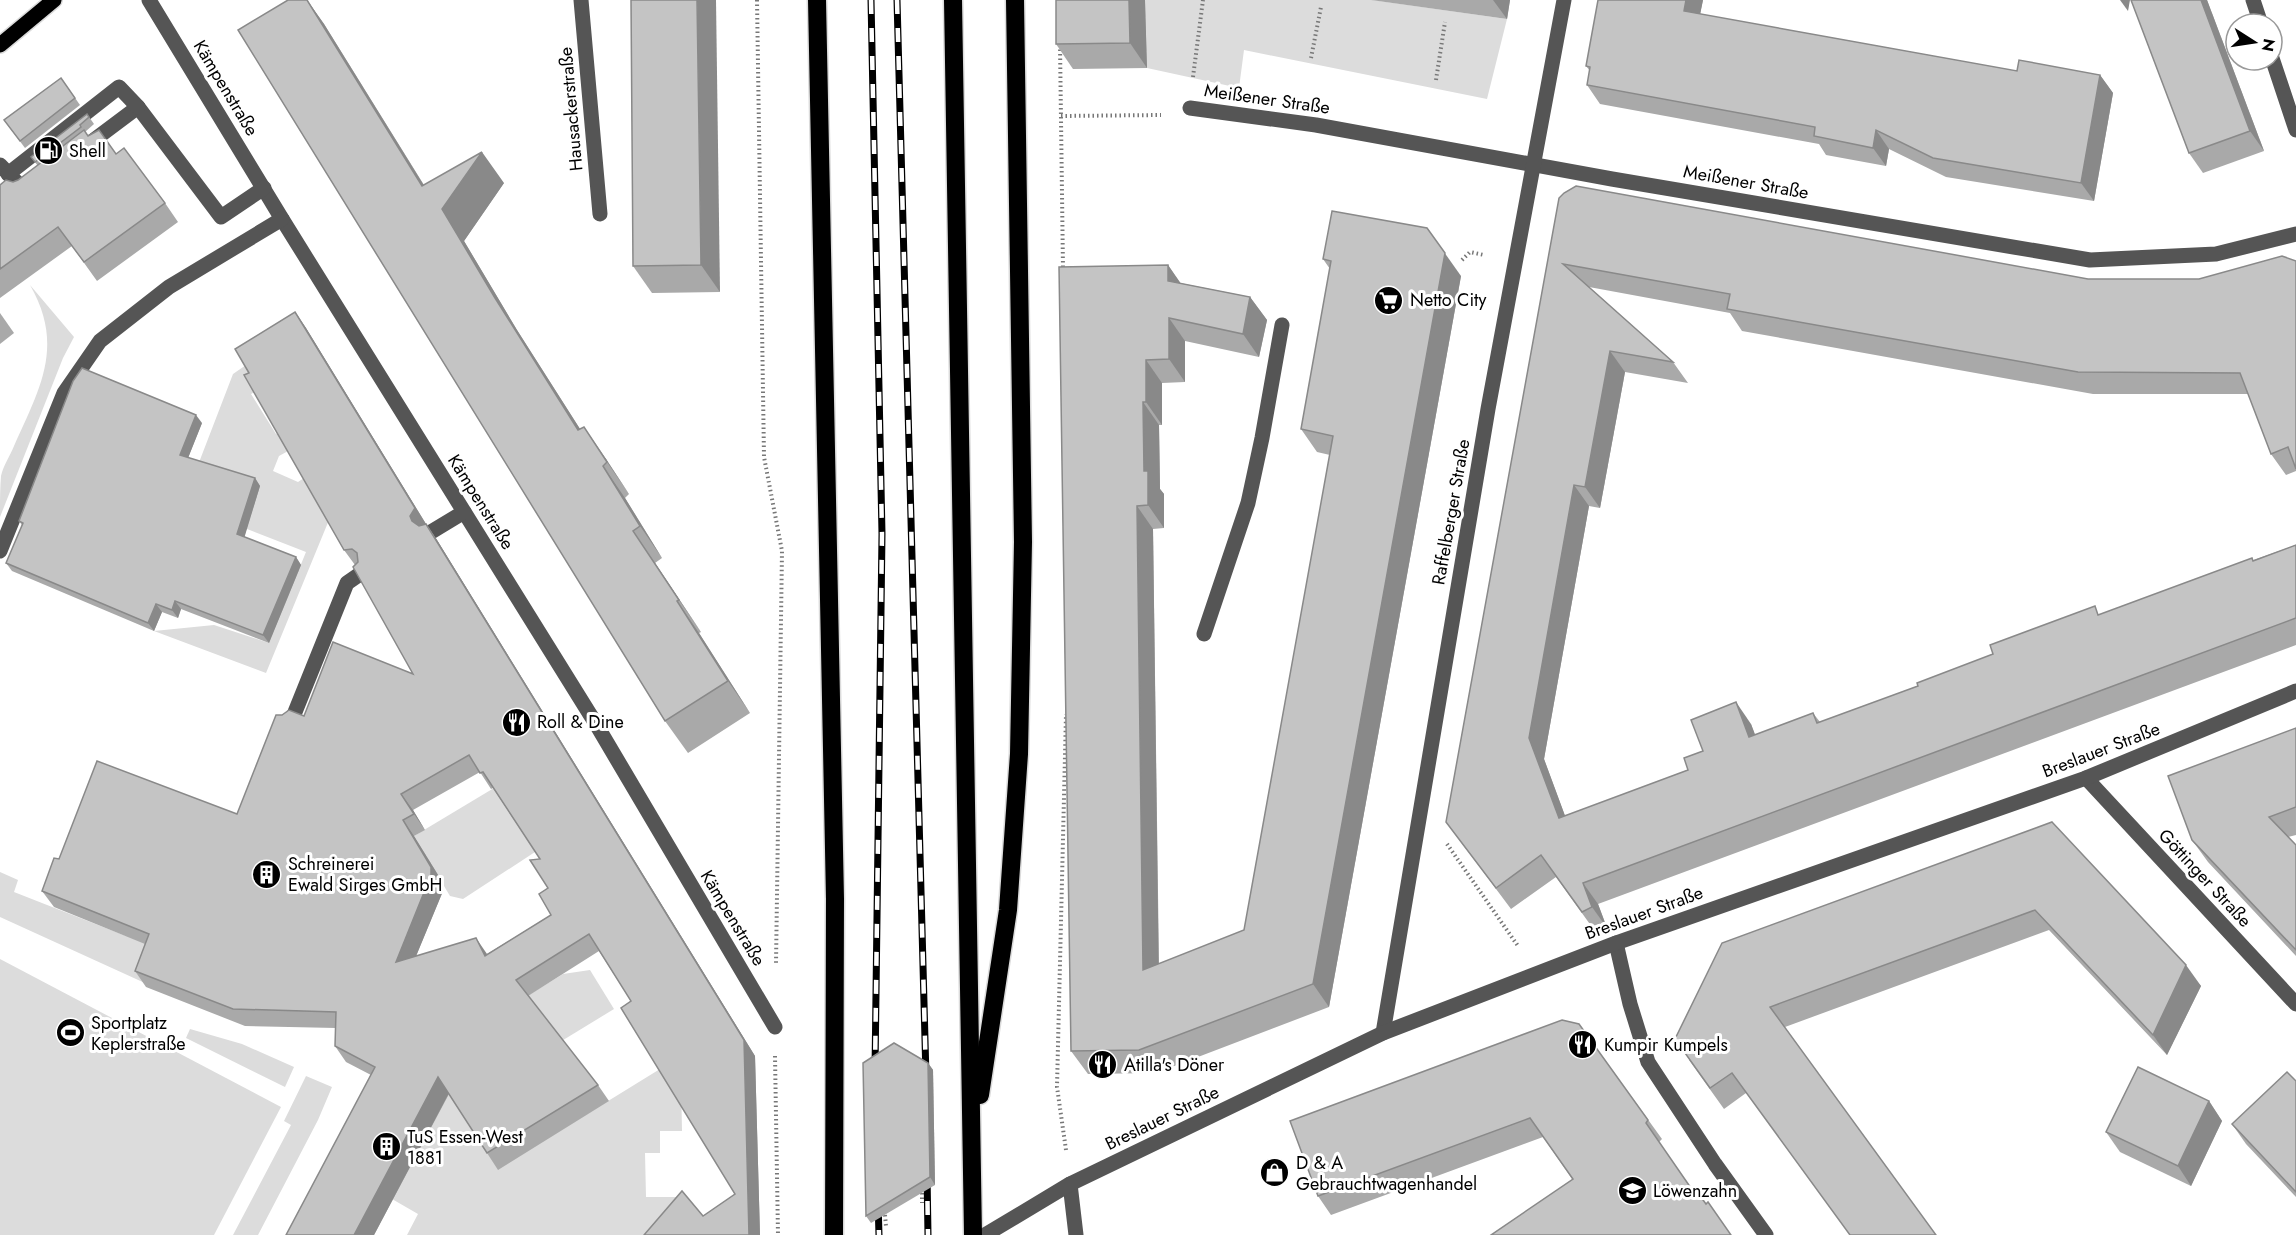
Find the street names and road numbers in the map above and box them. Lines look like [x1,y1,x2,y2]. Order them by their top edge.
street label: Kämpenstraße [187,35,265,141]
street label: Hausackerstraße [553,46,589,172]
street label: Meißener Straße [1202,77,1332,121]
street label: Meißener Straße [1681,158,1811,206]
street label: Raffelberger Straße [1425,437,1477,587]
street label: Kämpenstraße [441,449,521,555]
street label: Breslauer Straße [2038,716,2164,784]
street label: Göttinger Straße [2152,823,2258,933]
street label: Kämpenstraße [694,865,772,971]
street label: Breslauer Straße [1581,880,1707,946]
street label: Breslauer Straße [1101,1079,1223,1157]

